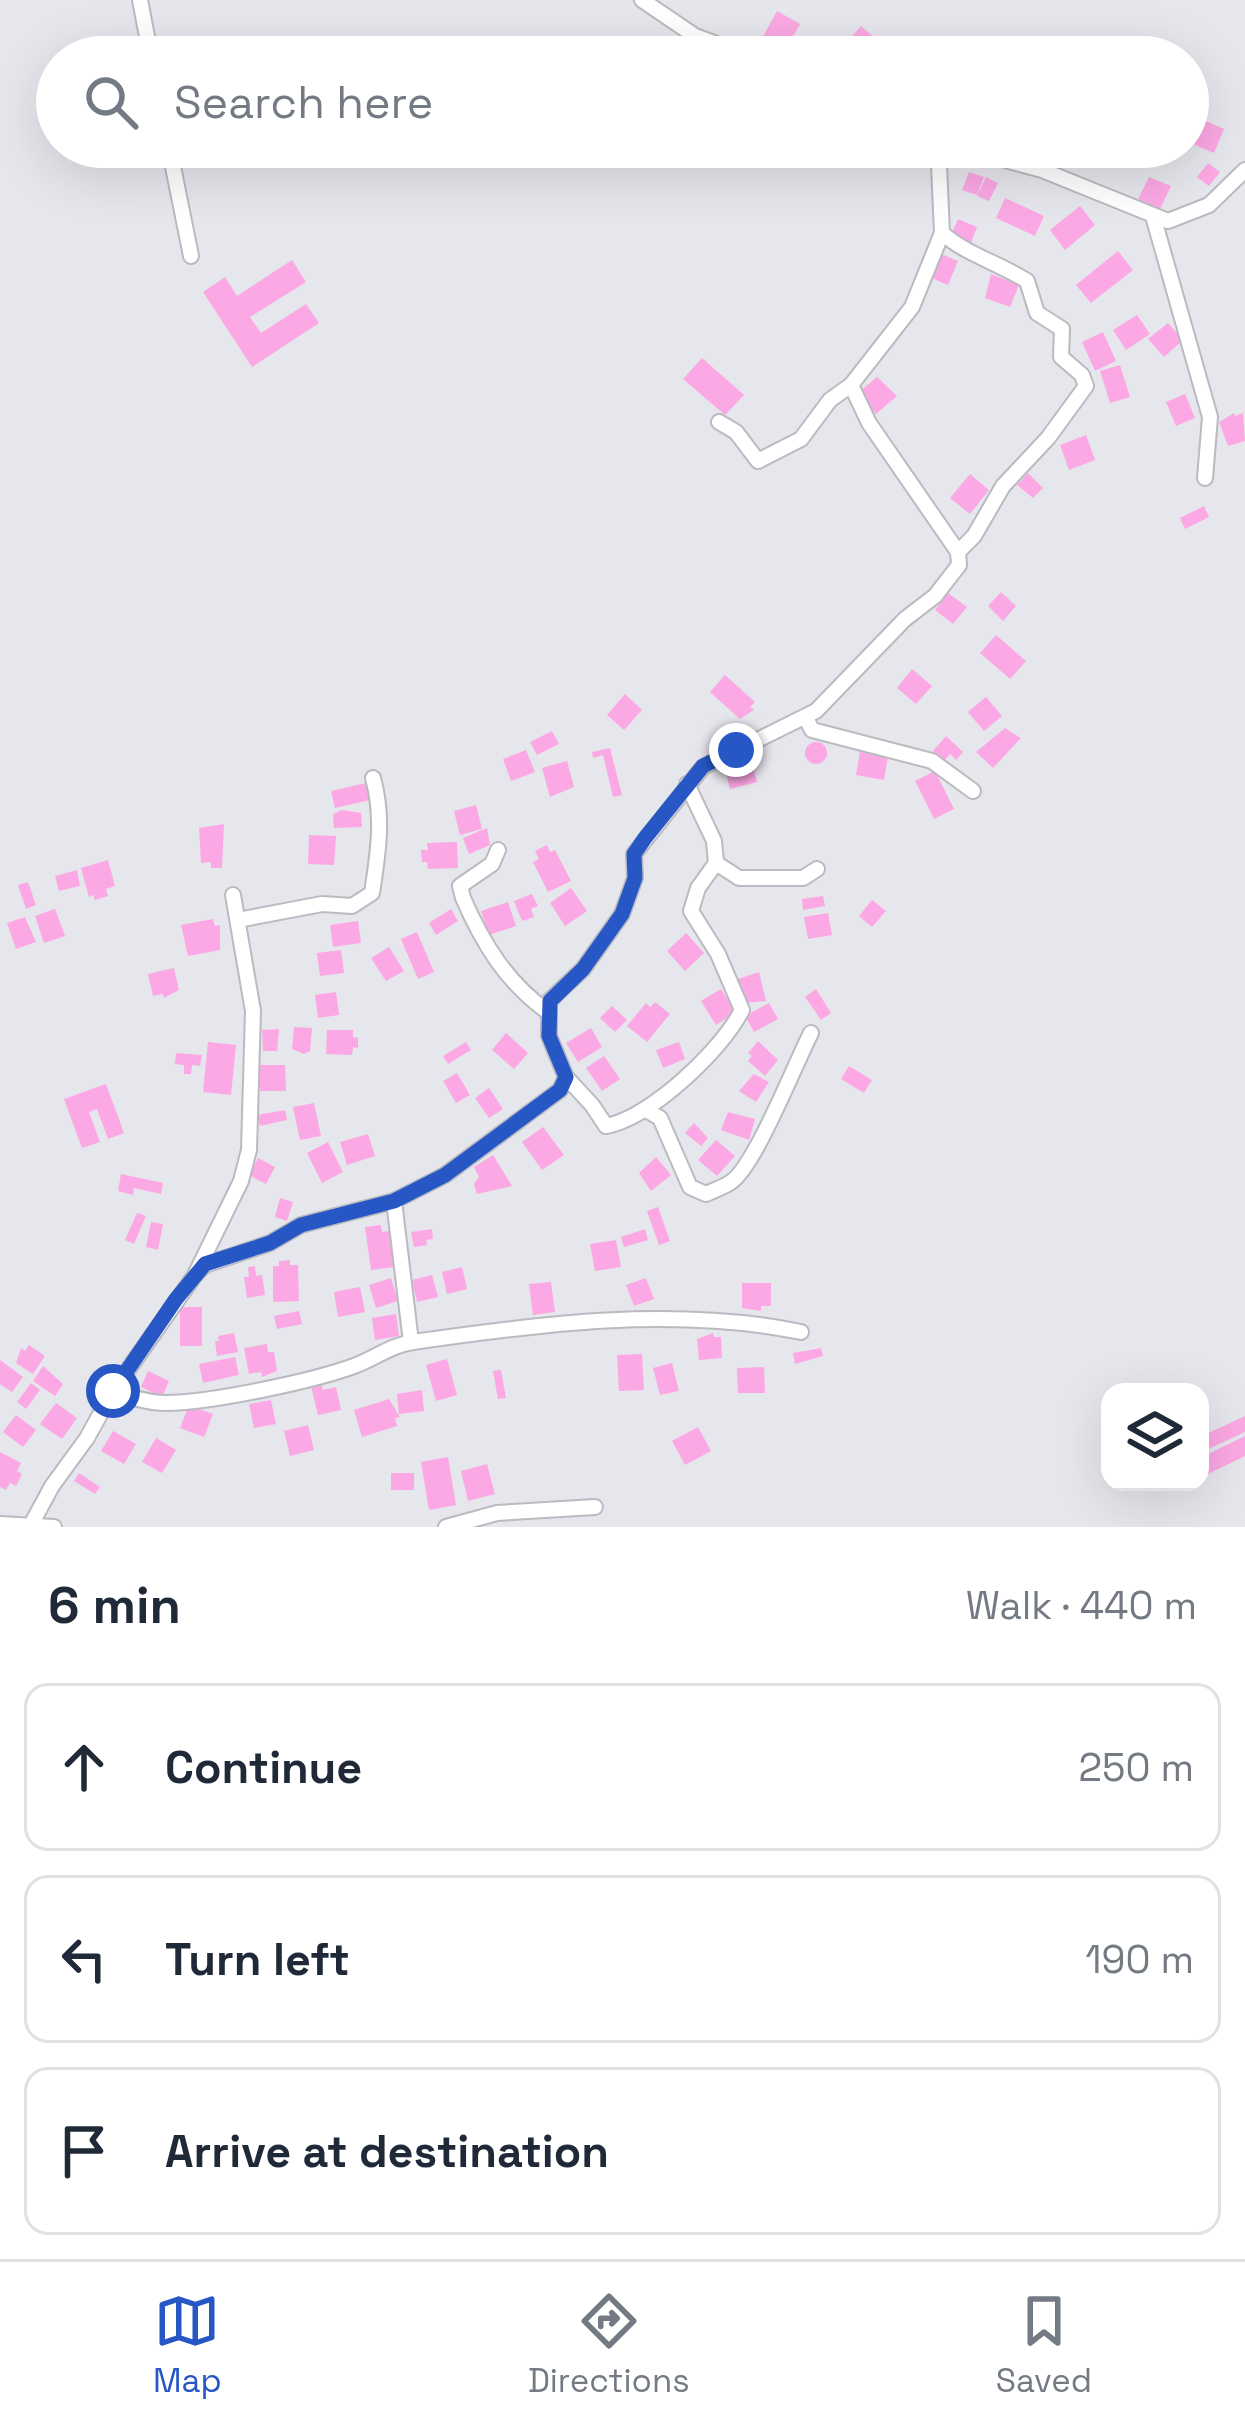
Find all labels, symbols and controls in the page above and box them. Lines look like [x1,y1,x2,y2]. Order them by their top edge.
search box [36,36,1209,168]
icon: search [78,69,144,135]
text: Search here [174,74,433,131]
route end [709,723,763,777]
route start [86,1364,140,1418]
map controls [1101,1383,1209,1491]
button: layers [1101,1383,1209,1491]
text: 6 min [48,1573,181,1638]
text: Walk · 440 m [966,1581,1197,1630]
icon: ahead [51,1734,117,1800]
text: Continue [165,1739,362,1796]
text: 250 m [1079,1743,1194,1792]
icon: left [51,1926,117,1992]
text: Turn left [165,1931,350,1988]
text: 190 m [1085,1935,1194,1984]
icon: arrive [51,2118,117,2184]
text: Arrive at destination [165,2123,609,2180]
tab: Map [153,2288,222,2402]
tab: Directions [528,2288,690,2402]
tab: Saved [996,2288,1092,2402]

